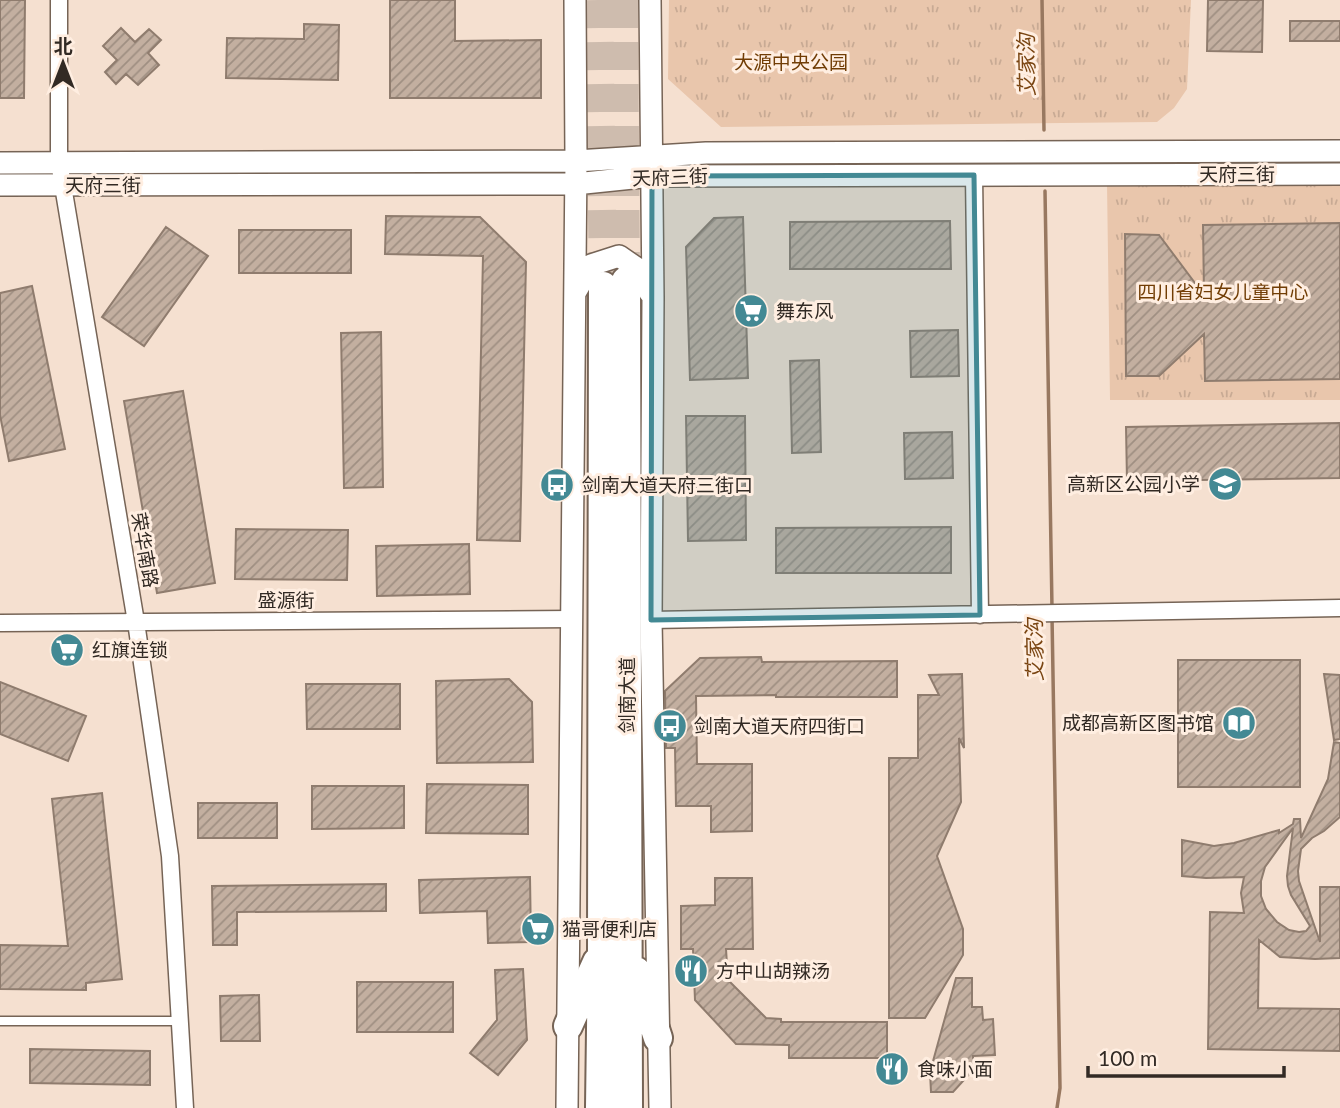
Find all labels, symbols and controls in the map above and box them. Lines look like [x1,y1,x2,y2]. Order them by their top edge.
north arrow [28,28,98,98]
water label: 艾家沟 [1012,31,1039,97]
text: 北 [53,34,73,57]
park label: 大源中央公园 [734,50,848,73]
street label: 天府三街 [1199,162,1275,185]
street label: 天府三街 [632,164,708,189]
street label: 天府三街 [65,173,141,196]
park label: 四川省妇女儿童中心 [1137,280,1309,303]
supermarket icon: 舞东风 [732,292,770,330]
place label: 舞东风 [776,299,833,322]
school or university icon: 高新区公园小学 [1206,465,1244,503]
bus stop icon: 剑南大道天府三街口 [538,466,576,504]
place label: 高新区公园小学 [1067,472,1200,495]
place label: 剑南大道天府三街口 [582,473,753,496]
street label: 荣华南路 [128,510,163,589]
street label: 盛源街 [257,588,315,611]
water label: 艾家沟 [1020,616,1047,682]
supermarket icon: 红旗连锁 [48,631,86,669]
place label: 红旗连锁 [92,638,168,661]
street label: 剑南大道 [615,657,638,733]
library icon: 成都高新区图书馆 [1220,704,1258,742]
bus stop icon: 剑南大道天府四街口 [651,707,689,745]
place label: 成都高新区图书馆 [1062,711,1214,734]
place label: 剑南大道天府四街口 [694,714,865,737]
supermarket icon: 猫哥便利店 [519,910,557,948]
place label: 猫哥便利店 [562,917,657,940]
restaurant icon: 方中山胡辣汤 [672,952,710,990]
place label: 方中山胡辣汤 [716,959,830,982]
scale bar [1088,1034,1284,1078]
text: 100 m [1098,1045,1157,1070]
restaurant icon: 食味小面 [873,1050,911,1088]
place label: 食味小面 [917,1057,993,1080]

